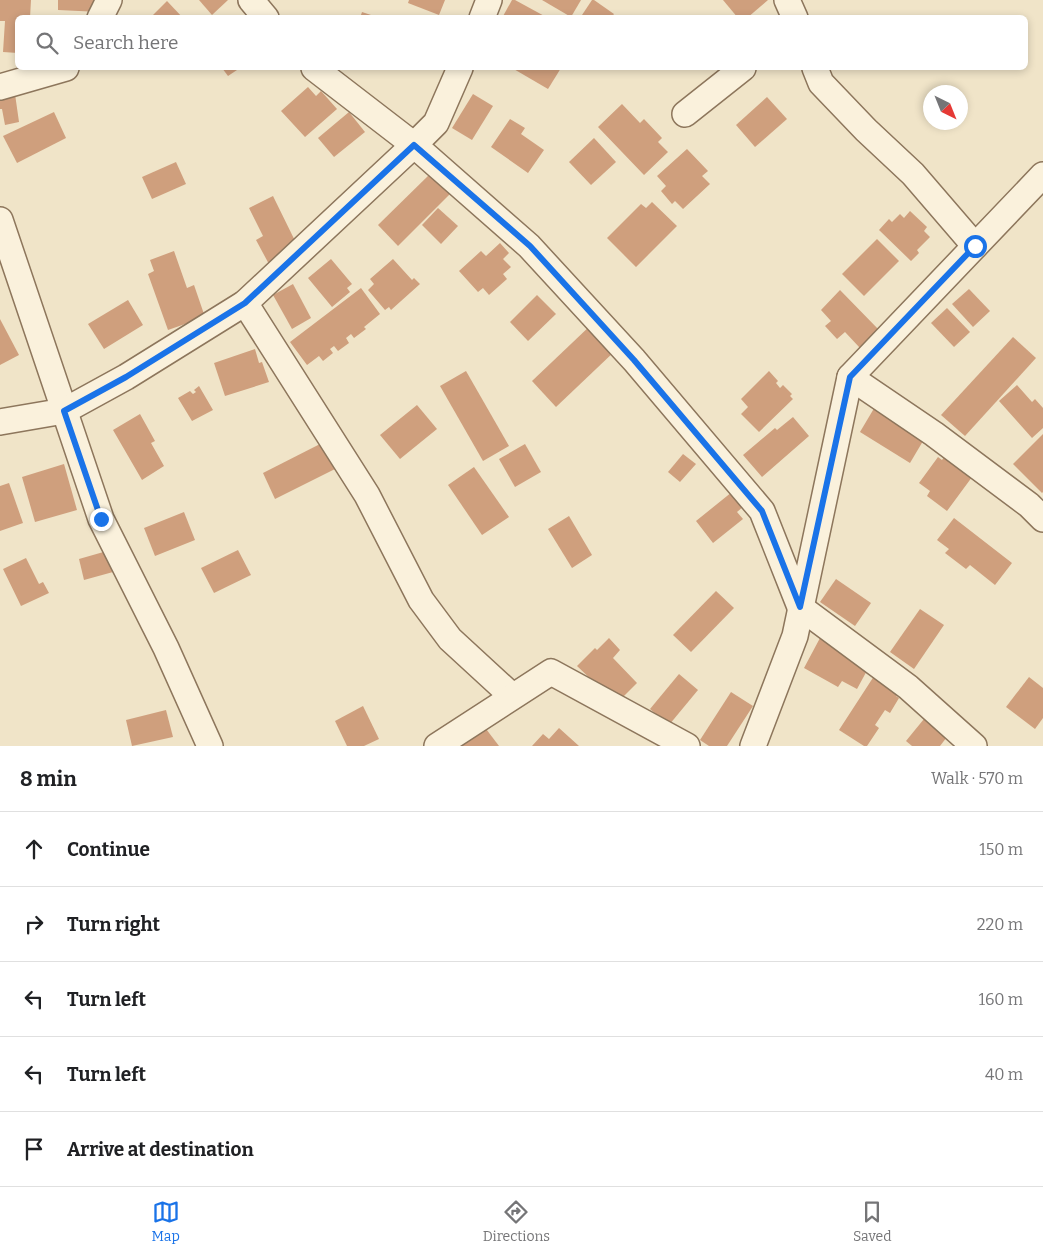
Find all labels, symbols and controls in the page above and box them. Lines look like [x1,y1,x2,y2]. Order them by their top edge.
search box [15,15,1028,70]
icon: search [33,29,61,57]
text: Search here [73,31,178,54]
north arrow [923,85,968,130]
route start [964,235,987,258]
route end [90,508,113,531]
text: 8 min [20,766,77,792]
text: Walk · 570 m [931,769,1023,788]
icon: ahead [20,835,48,863]
text: Continue [67,838,150,861]
text: 150 m [979,840,1023,859]
icon: right [20,910,48,938]
text: Turn right [67,913,160,936]
text: 220 m [977,915,1023,934]
icon: left [20,985,48,1013]
text: Turn left [67,988,146,1011]
text: 160 m [978,990,1023,1009]
icon: left [20,1060,48,1088]
text: Turn left [67,1063,146,1086]
text: 40 m [985,1065,1023,1084]
icon: arrive [20,1135,48,1163]
text: Arrive at destination [67,1138,254,1161]
tab: Map [151,1198,180,1245]
tab: Directions [483,1198,550,1245]
tab: Saved [853,1198,892,1245]

